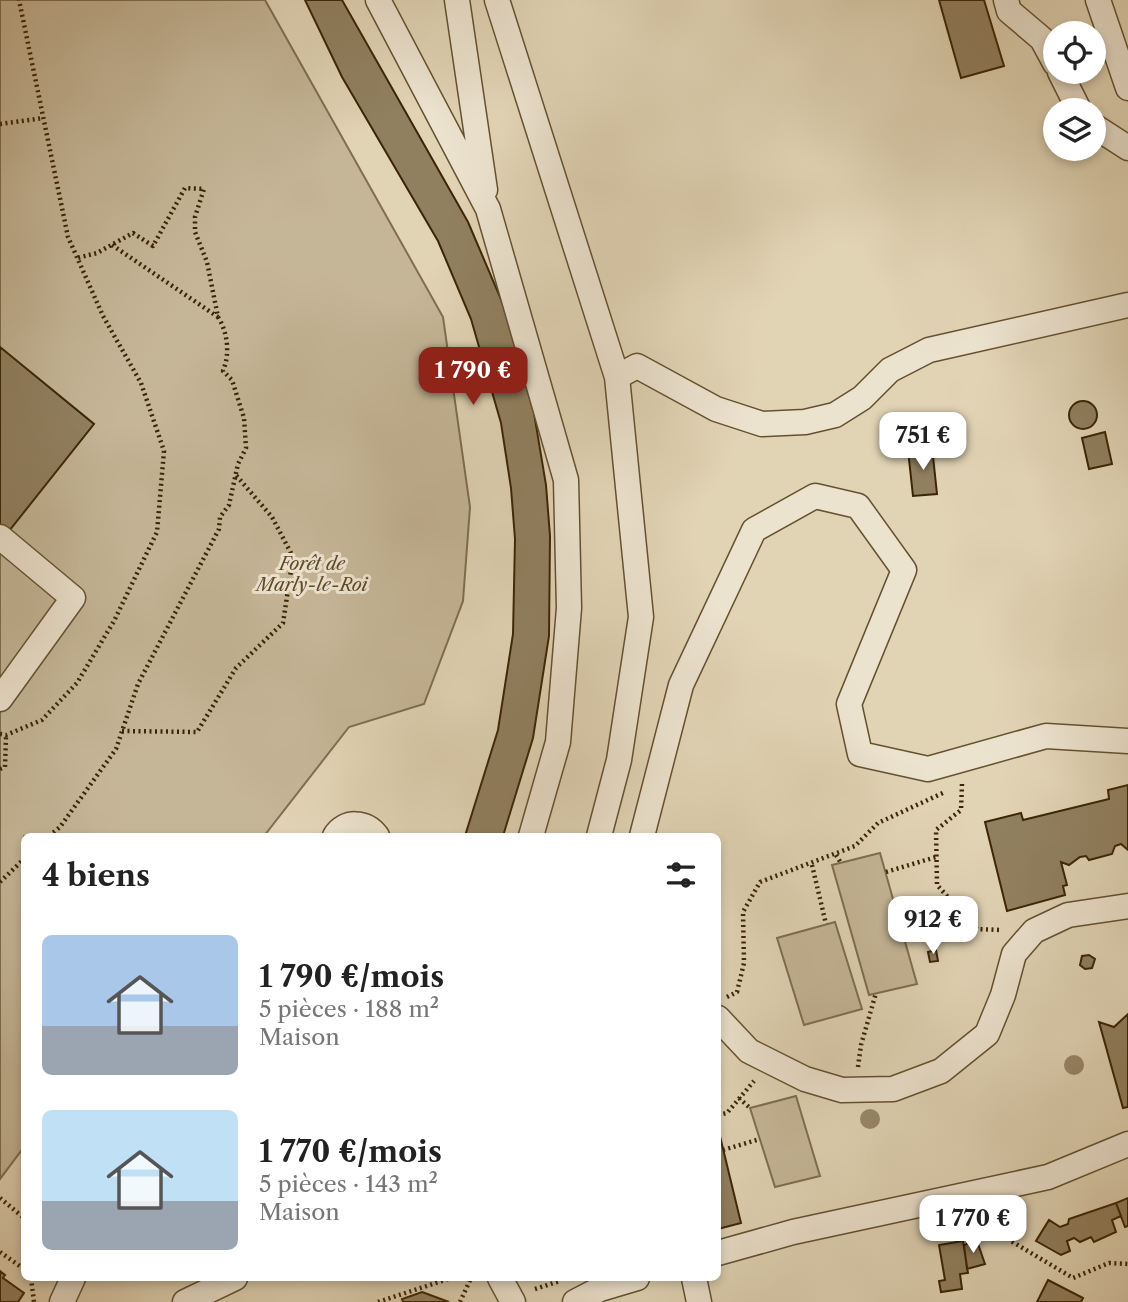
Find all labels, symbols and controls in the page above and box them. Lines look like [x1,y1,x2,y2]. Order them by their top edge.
map controls [1043,21,1106,161]
button: locate [1043,21,1106,84]
button: layers [1043,98,1106,161]
pin: 1 790 € [408,348,538,407]
text: 1 790 € [435,356,511,384]
pin: 751 € [874,412,972,472]
text: 751 € [895,421,951,449]
park label: Forêt de Marly-le-Roi [255,553,369,596]
icon: filters [662,856,700,894]
text: 4 biens [42,857,150,894]
pin: 912 € [884,897,982,956]
text: 912 € [904,905,962,933]
text: 1 790 €/mois [259,958,444,995]
icon: home [98,963,182,1047]
text: 5 pièces · 188 m² [259,995,439,1023]
text: Maison [259,1023,340,1051]
text: 1 770 €/mois [259,1133,442,1170]
icon: home [98,1138,182,1222]
text: 5 pièces · 143 m² [259,1170,438,1198]
pin: 1 770 € [908,1196,1038,1255]
text: Maison [259,1198,340,1226]
text: 1 770 € [935,1204,1011,1232]

